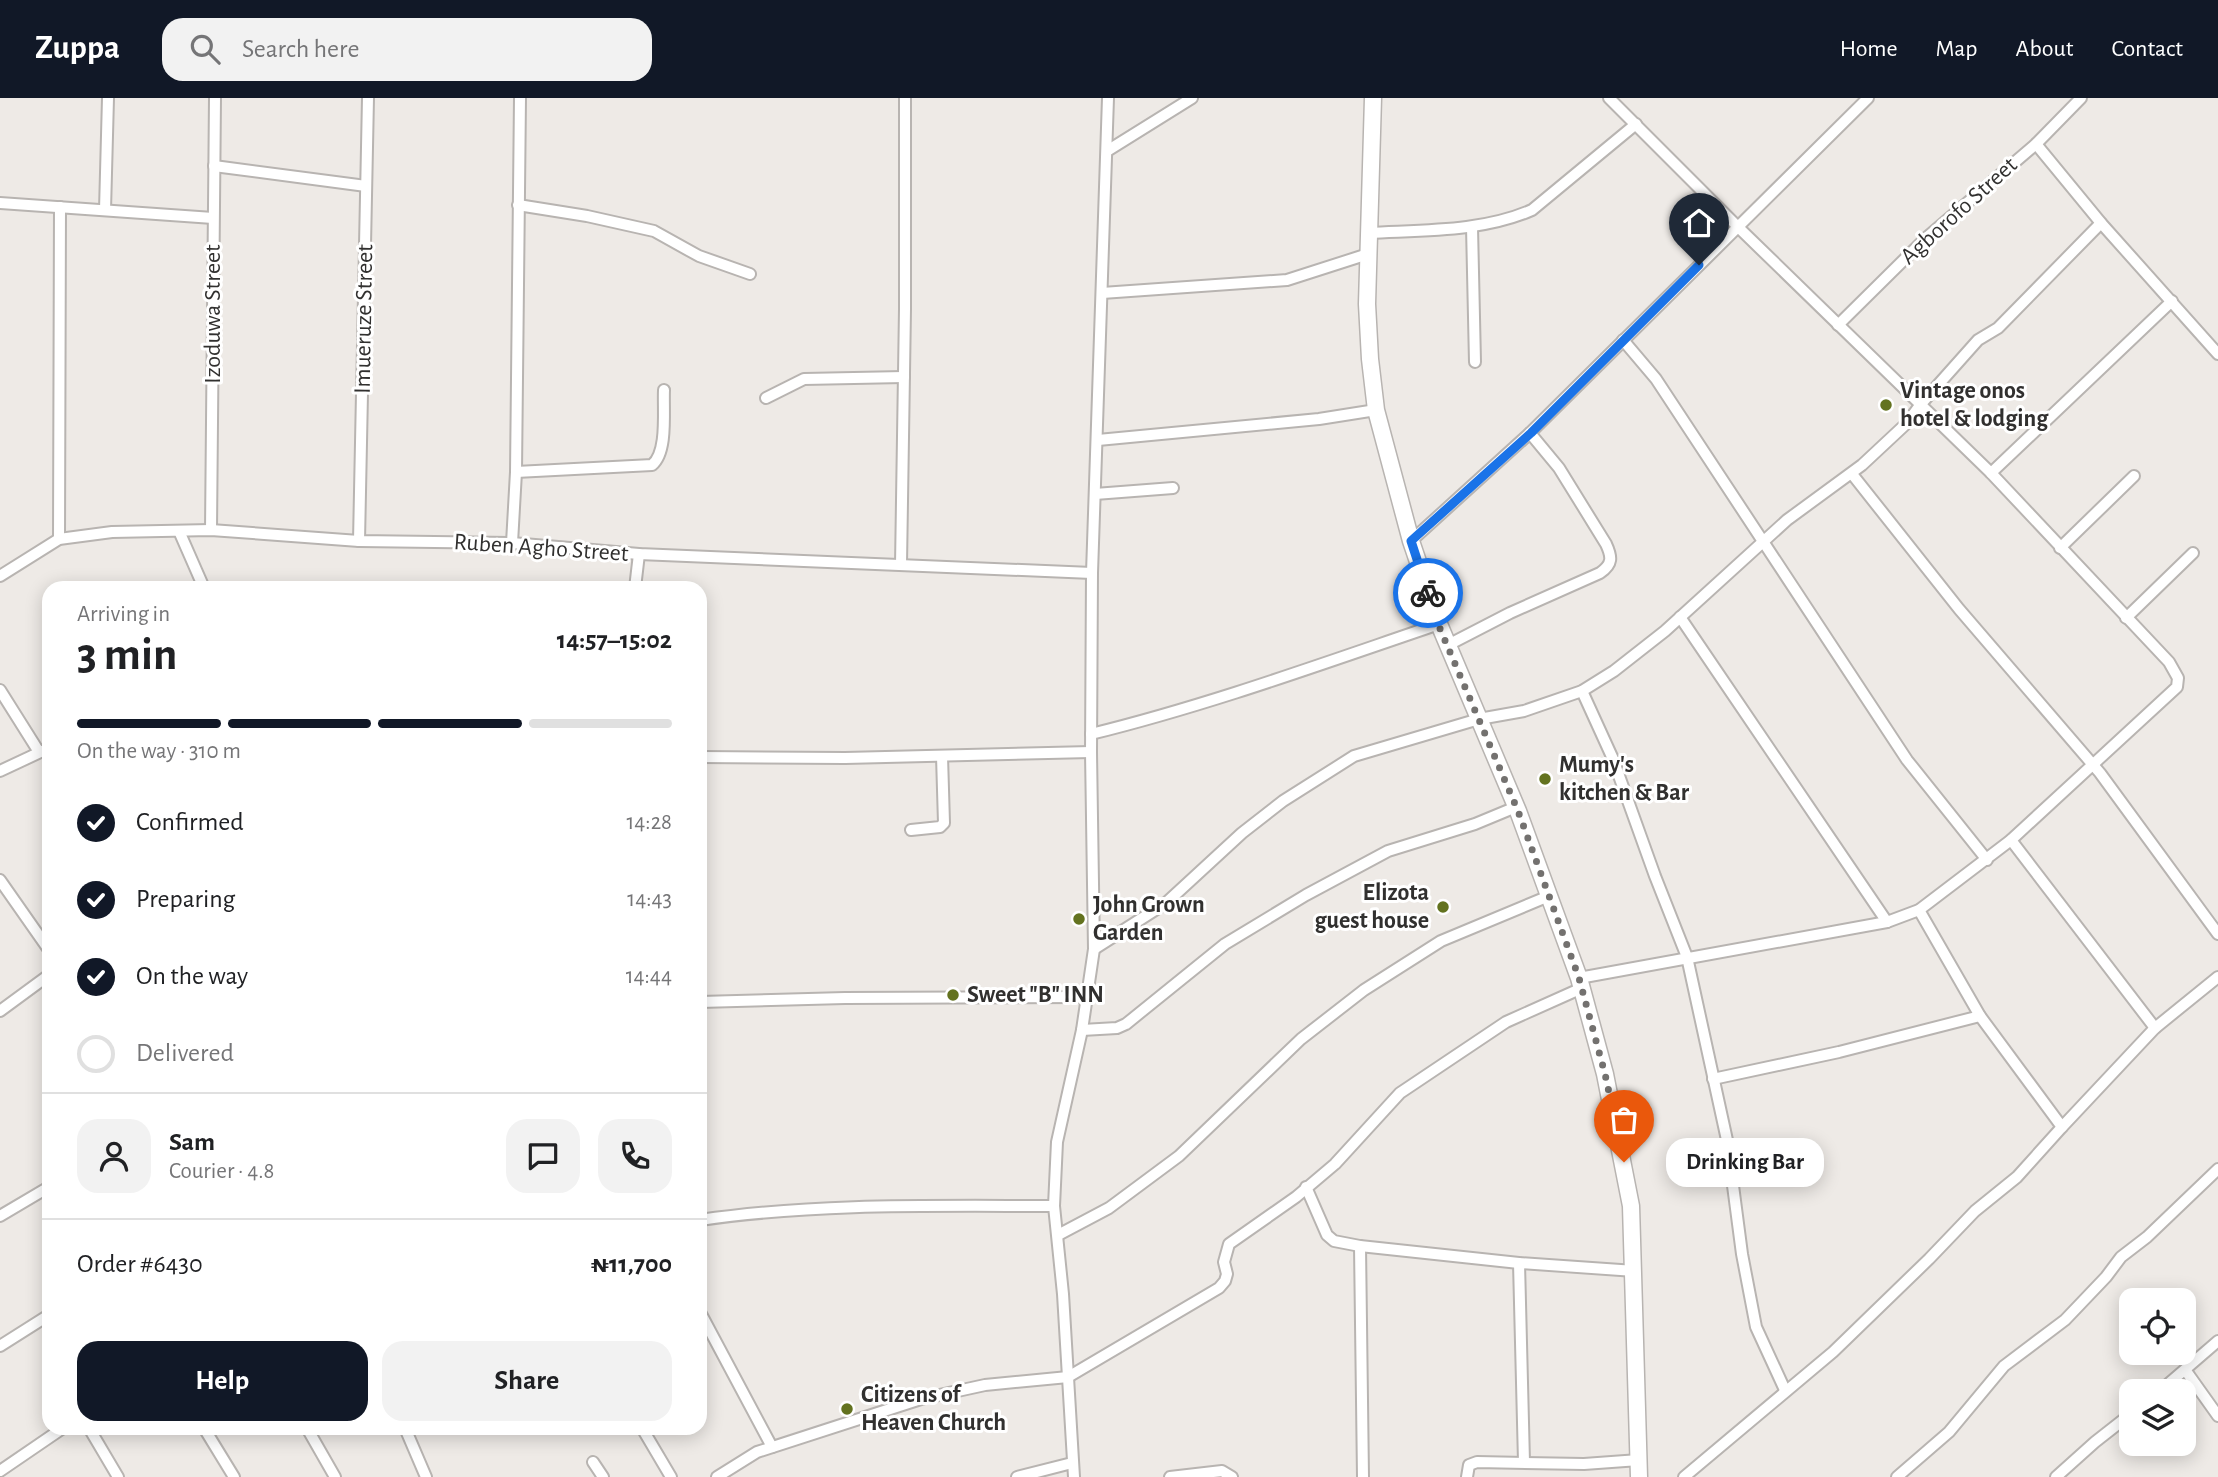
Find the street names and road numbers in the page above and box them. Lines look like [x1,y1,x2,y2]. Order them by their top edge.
street label: Agborofo Street [1896,152,2022,269]
street label: Izoduwa Street [201,244,225,384]
street label: Imueruze Street [351,244,377,394]
street label: Ruben Agho Street [453,530,630,566]

